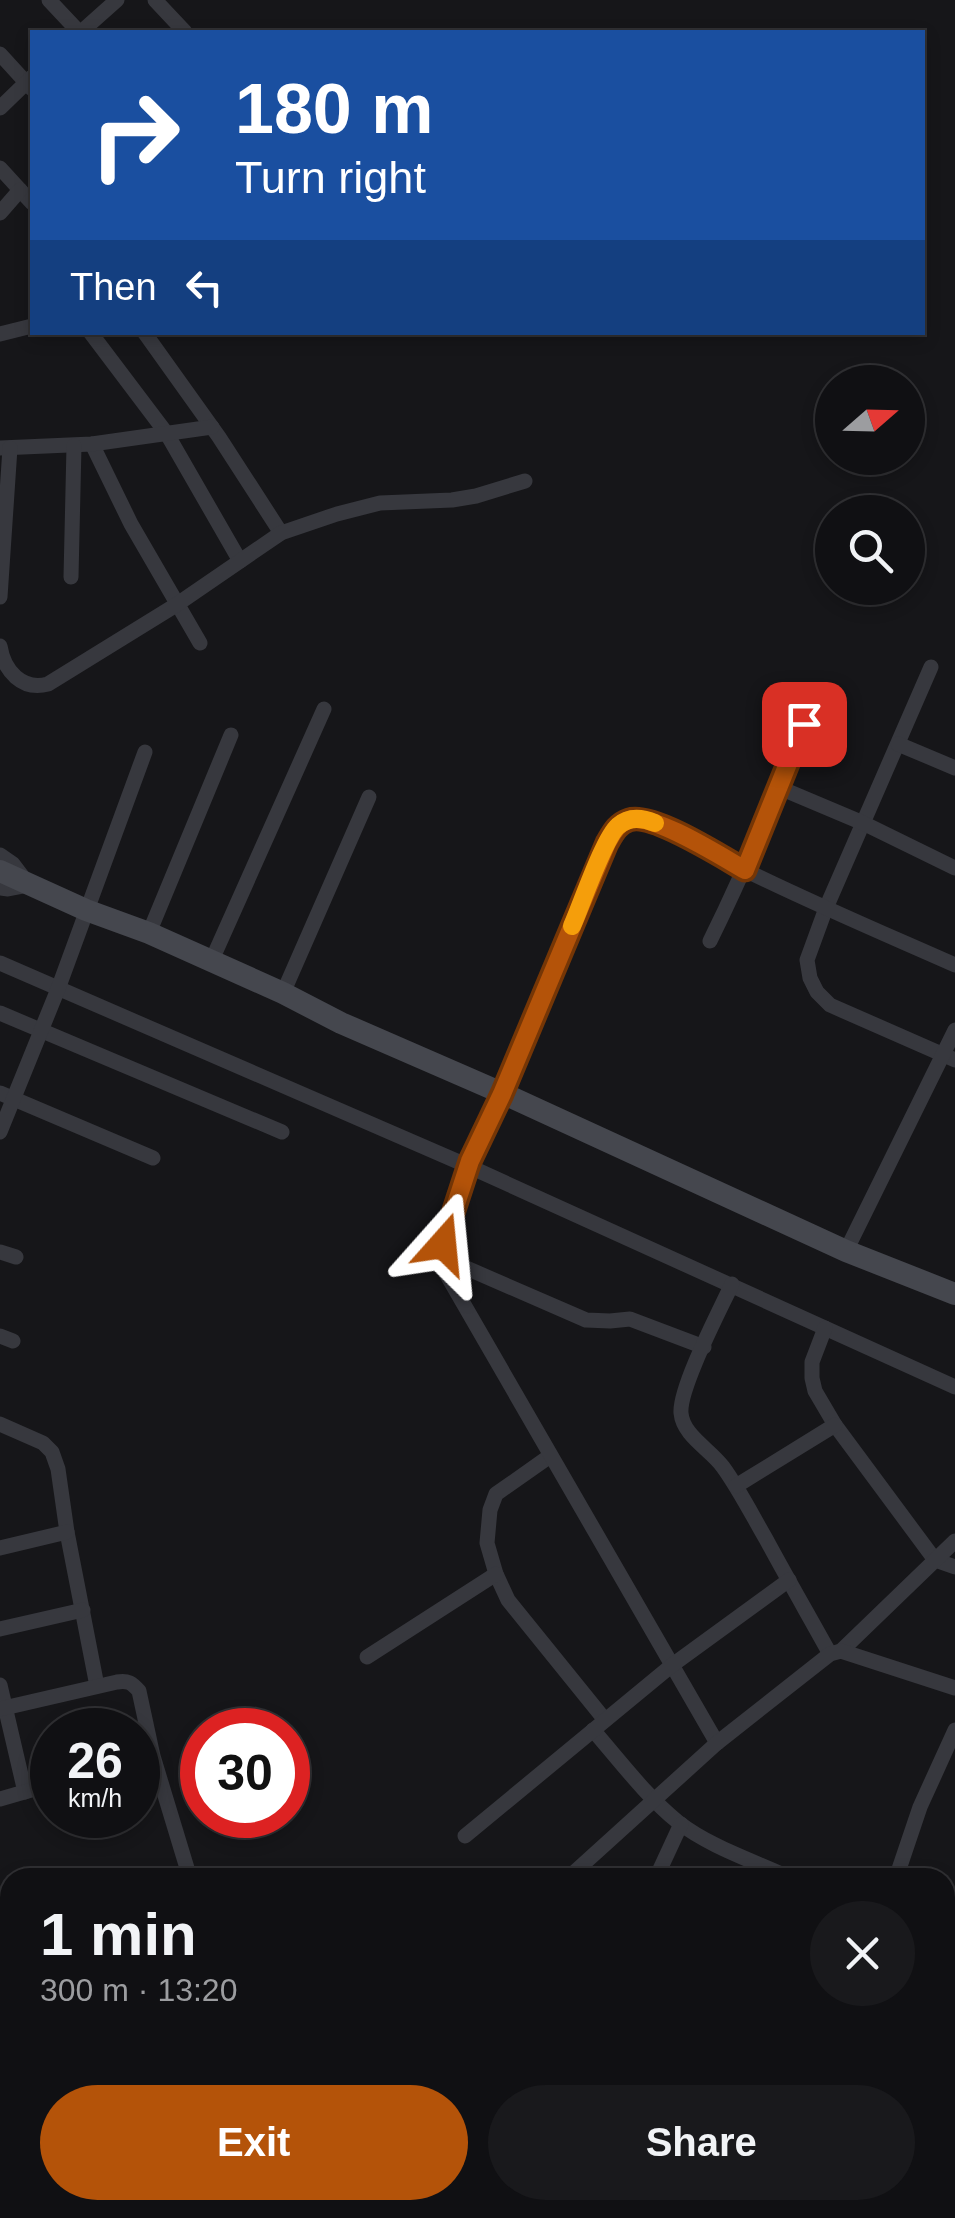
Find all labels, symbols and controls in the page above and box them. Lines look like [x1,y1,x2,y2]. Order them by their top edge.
icon: right [70,70,200,200]
text: 180 m [235,70,433,148]
text: Turn right [235,152,426,203]
icon: left [177,260,232,315]
text: Then [70,266,157,308]
north arrow [815,365,925,475]
map controls [815,365,925,605]
button: search [815,495,925,605]
pin [762,682,847,767]
icon: arrive [777,697,832,752]
position arrow [391,1192,495,1296]
speed limit sign: 30 [180,1708,310,1838]
text: 26 [67,1733,123,1789]
text: km/h [68,1784,122,1812]
text: 1 min [40,1901,197,1968]
button: close [810,1901,915,2006]
text: 300 m · 13:20 [40,1972,237,2008]
button: Exit [40,2085,468,2200]
button: Share [488,2085,915,2200]

